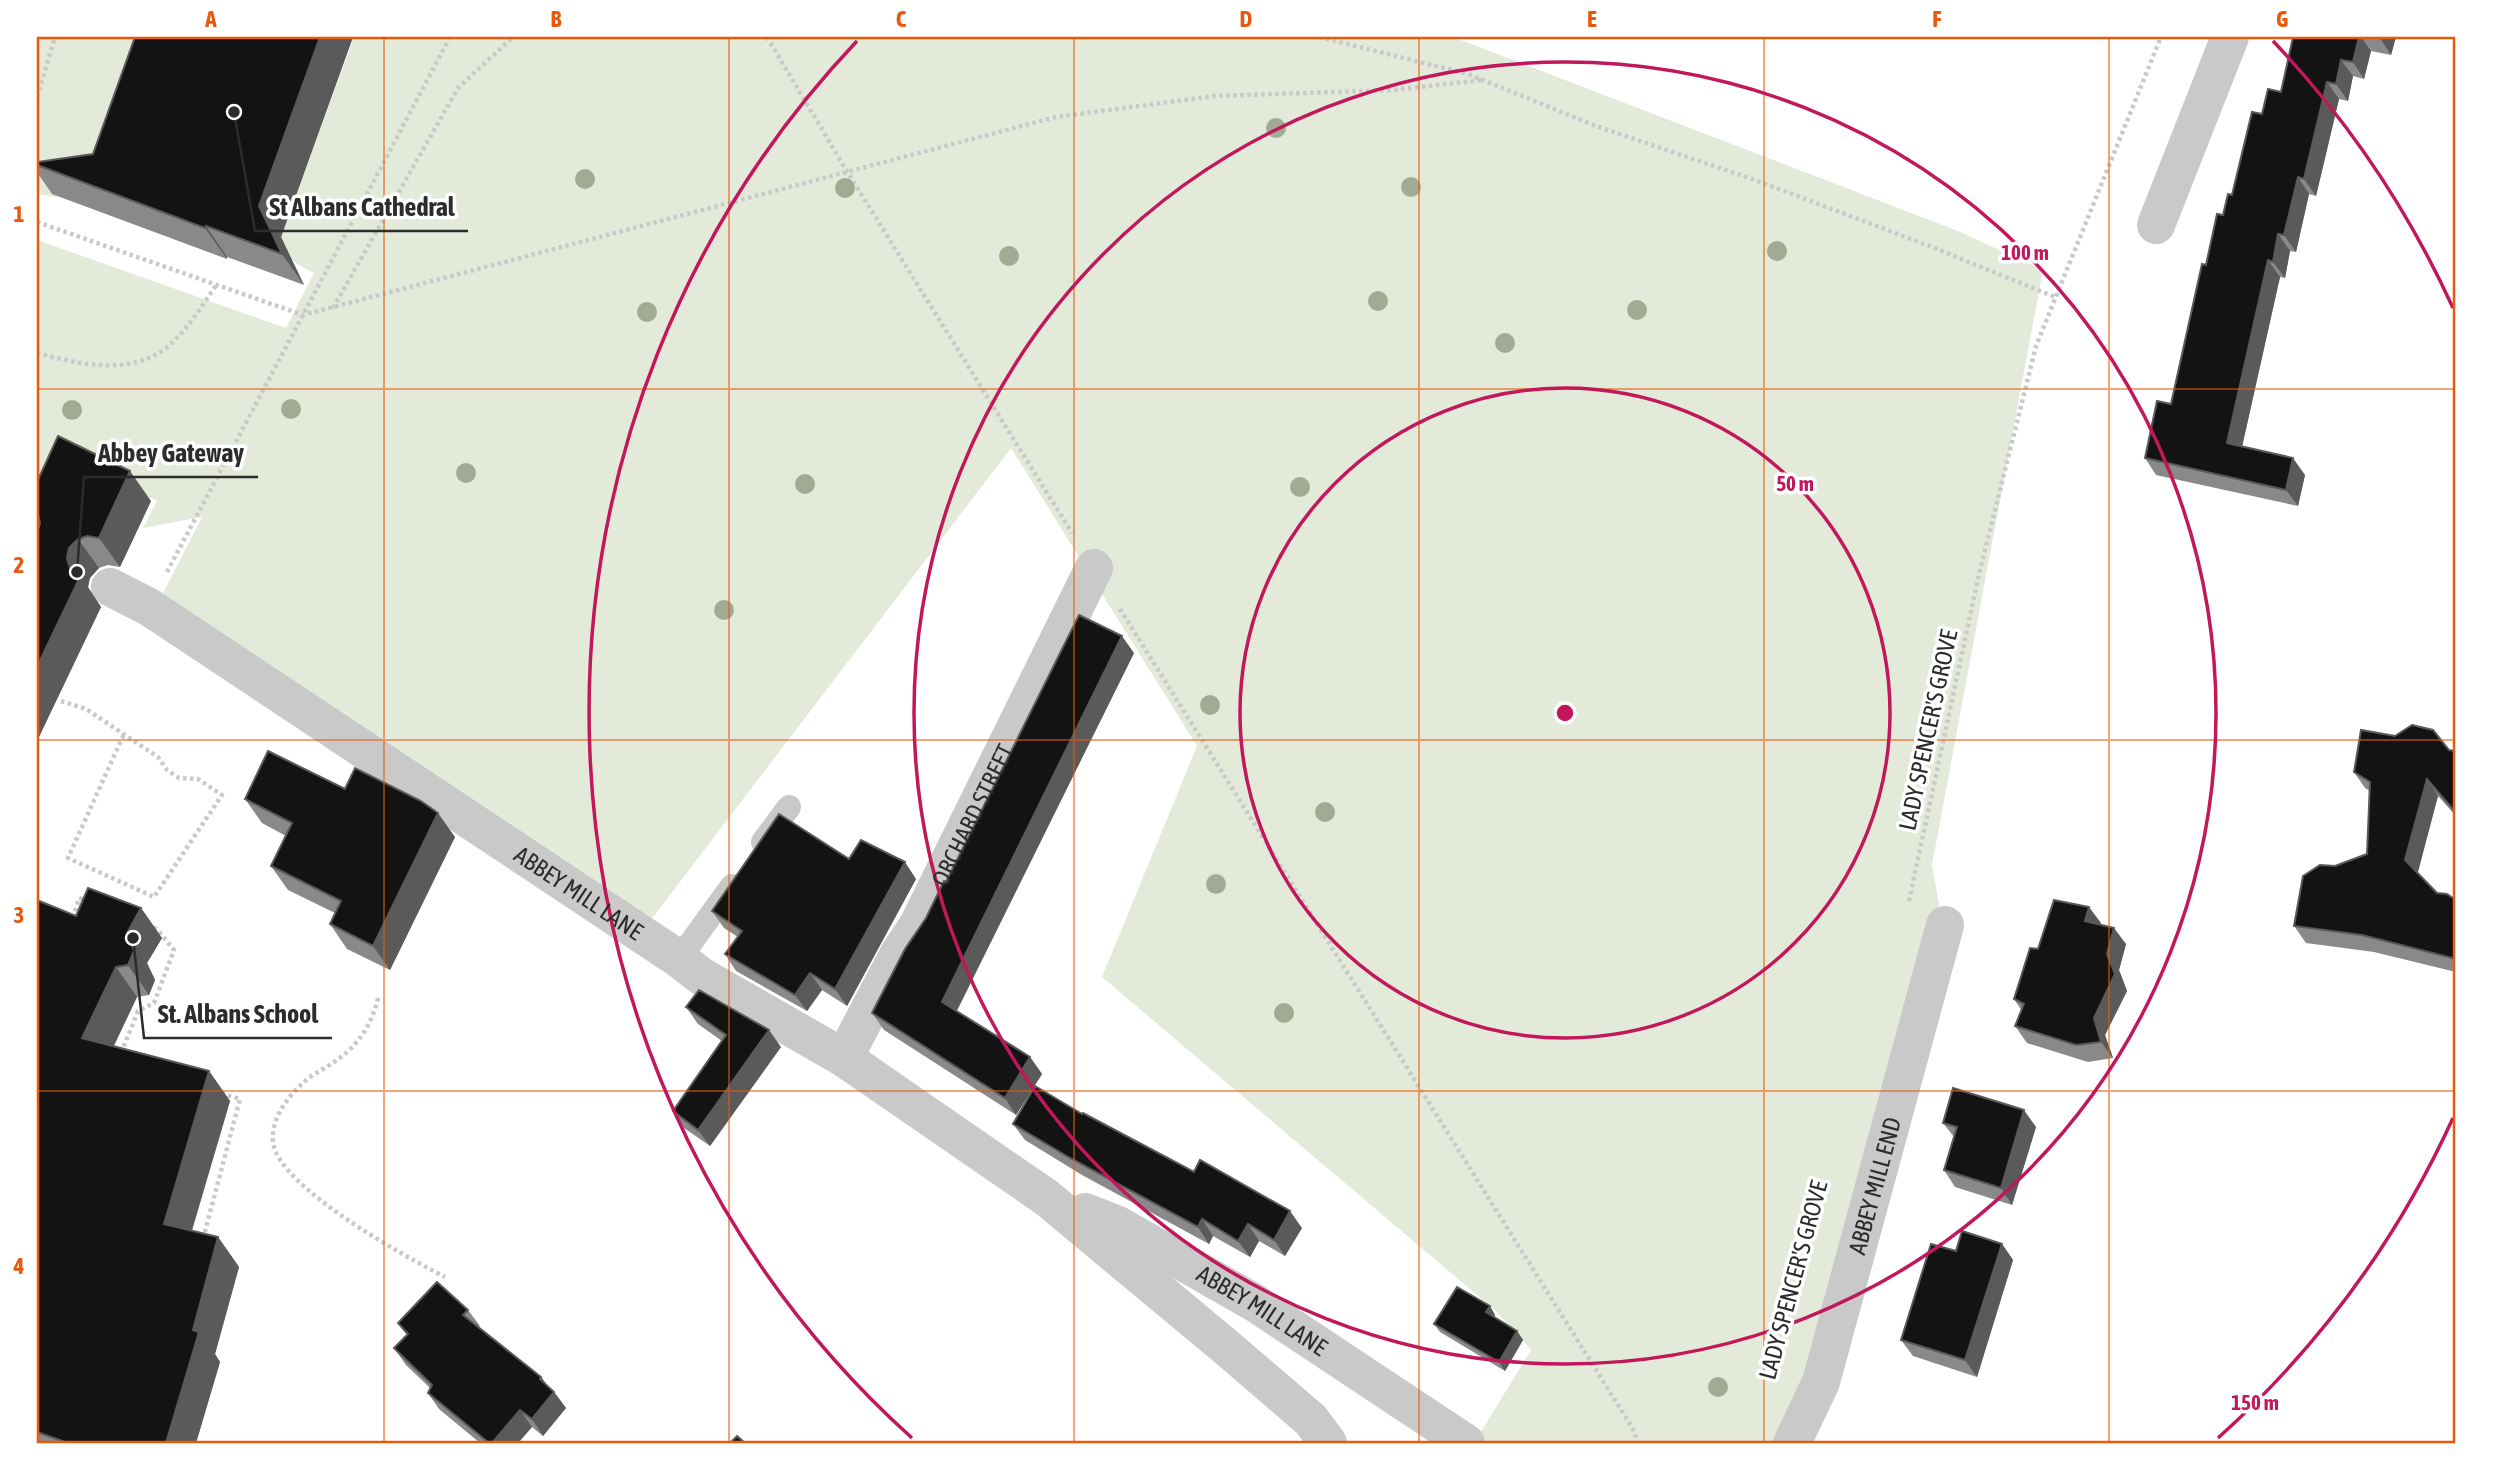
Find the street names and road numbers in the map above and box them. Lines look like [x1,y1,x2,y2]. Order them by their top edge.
street label: LADY SPENCER'S GROVE [1894,627,1962,833]
street label: ORCHARD STREET [926,739,1019,890]
street label: ABBEY MILL LANE [510,840,648,945]
street label: ABBEY MILL END [1843,1114,1906,1257]
street label: LADY SPENCER'S GROVE [1753,1178,1833,1382]
street label: ABBEY MILL LANE [1192,1259,1333,1361]

